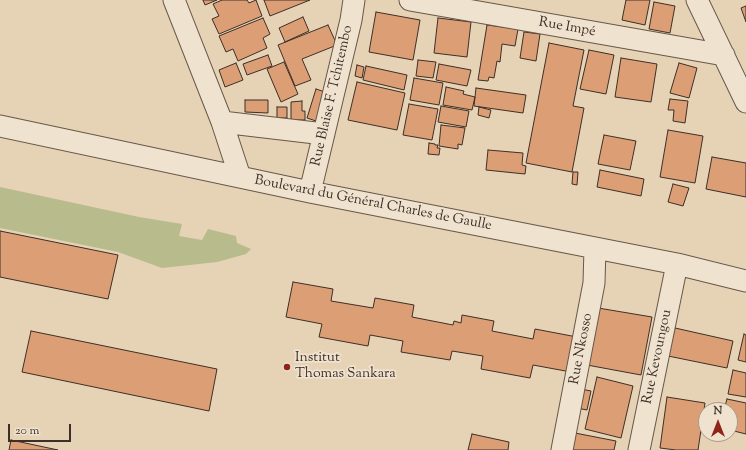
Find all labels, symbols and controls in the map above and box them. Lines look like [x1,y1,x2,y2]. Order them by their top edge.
street label: Rue Impé [537,15,597,41]
street label: Rue Blaise F. Tchitembo [309,24,357,168]
street label: Boulevard du Général Charles de Gaulle [253,173,493,235]
street label: Rue Kevoungou [640,308,676,406]
street label: Rue Nkosso [567,312,597,386]
place label: Institut Thomas Sankara [295,351,396,384]
marker: Institut Thomas Sankara [282,362,292,372]
north arrow [698,402,738,442]
text: N [714,403,722,419]
scale bar [10,416,73,442]
text: 20 m [15,422,39,440]

